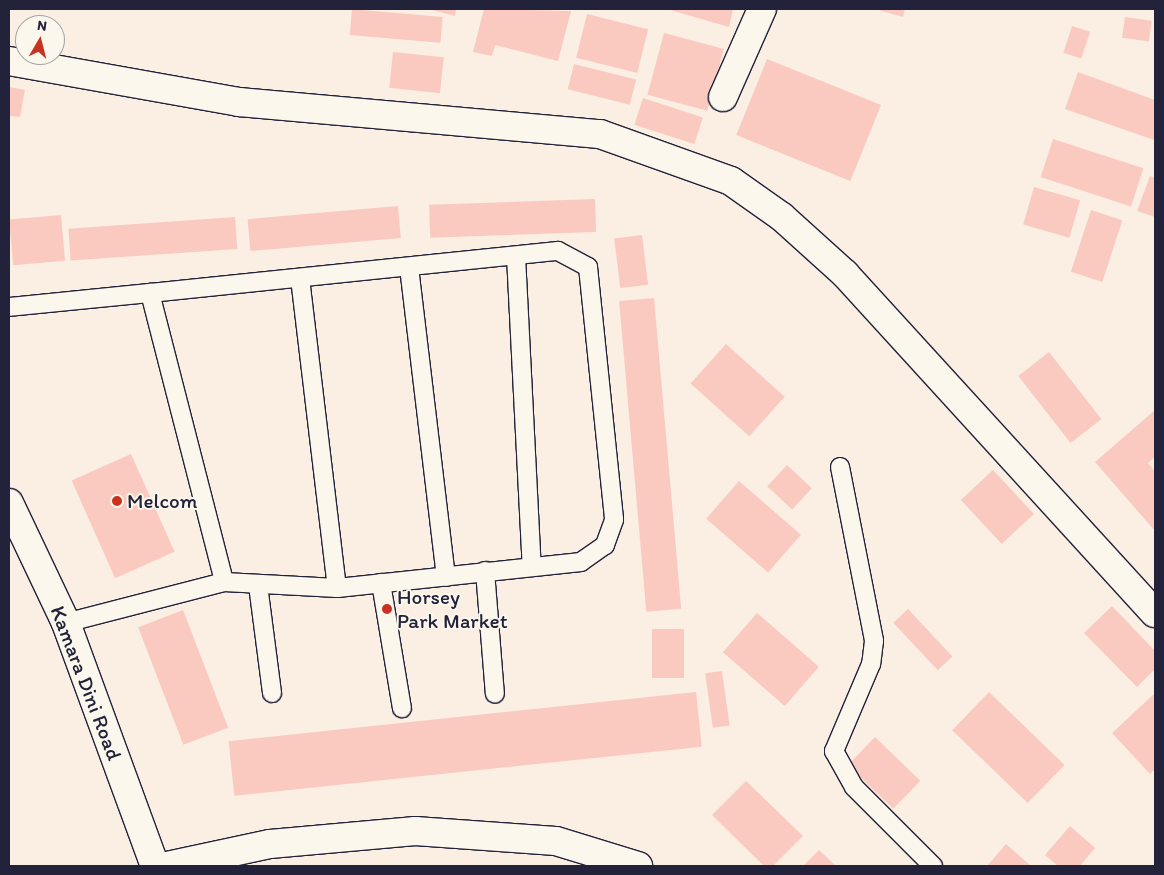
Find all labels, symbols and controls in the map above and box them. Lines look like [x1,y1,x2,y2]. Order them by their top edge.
north arrow [15,15,65,65]
text: N [36,17,48,35]
place label: Melcom [127,488,197,514]
marker: Melcom [111,495,123,507]
place label: Horsey Park Market [397,584,507,634]
street label: Kamara Dini Road [45,603,127,763]
marker: Horsey Park Market [381,603,393,615]

